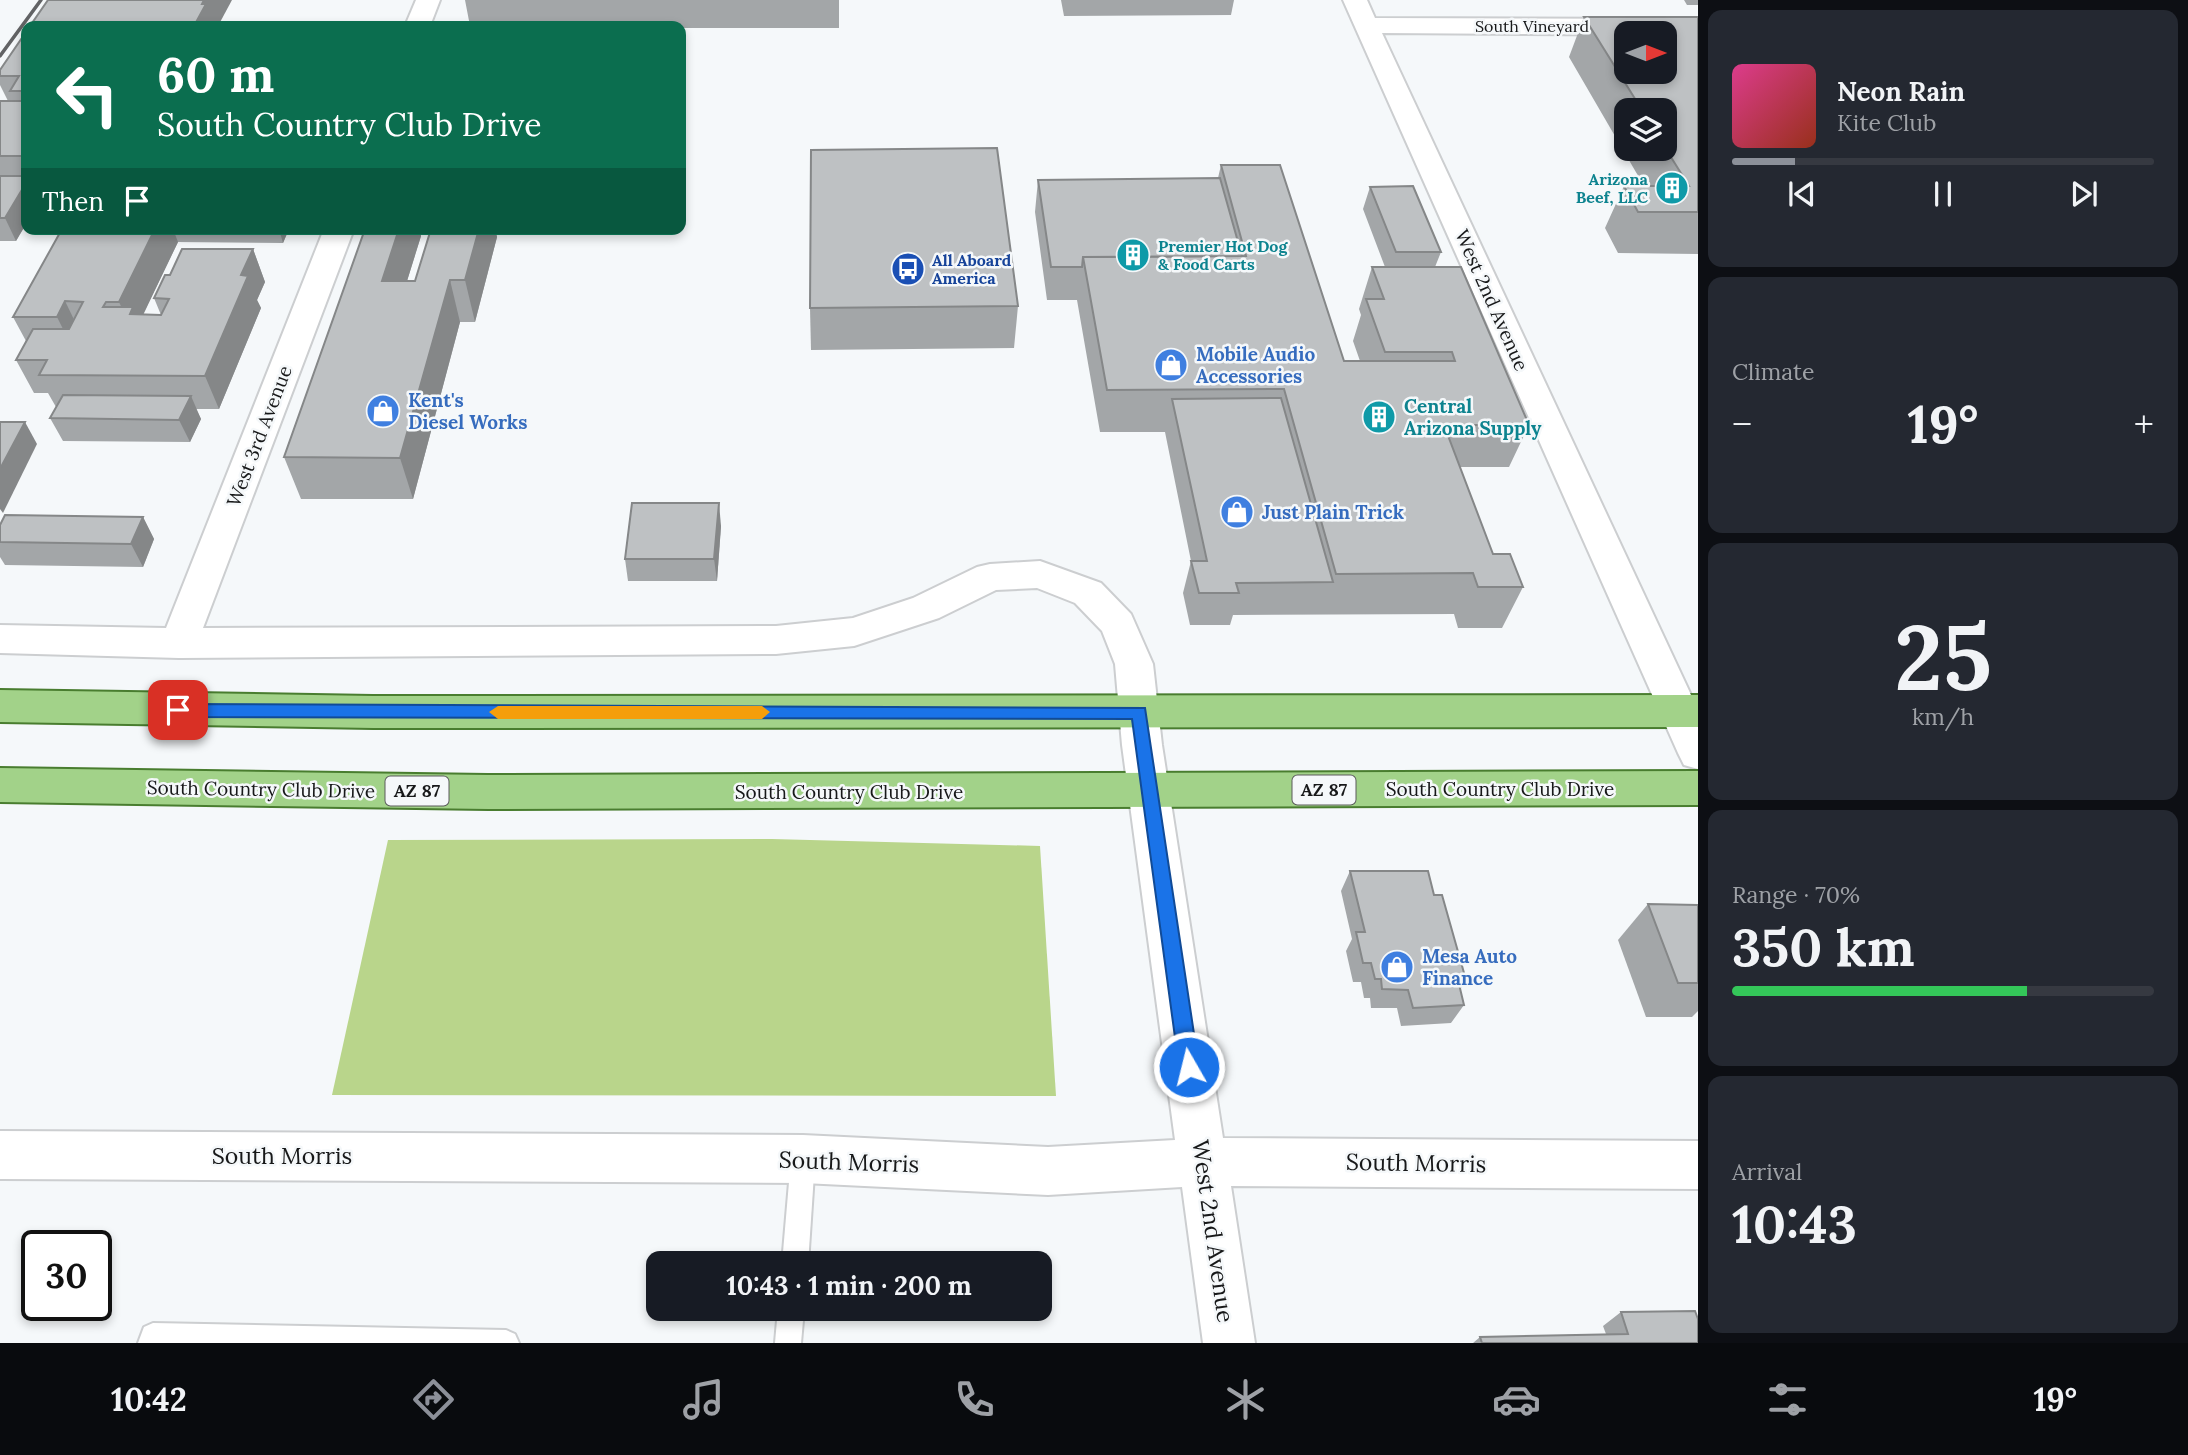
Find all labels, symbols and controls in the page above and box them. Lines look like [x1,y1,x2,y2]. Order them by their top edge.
street label: South Vineyard [1475,16,1589,36]
north arrow [1614,21,1676,84]
map controls [1614,21,1677,161]
text: 60 m [157,43,274,105]
icon: left [42,49,133,140]
text: Neon Rain [1837,75,1965,108]
button: layers [1614,98,1677,161]
text: South Country Club Drive [157,104,542,145]
text: Kite Club [1837,108,1936,137]
place label: Arizona Beef, LLC [1576,169,1649,207]
building icon: Arizona Beef, LLC [1653,169,1691,207]
icon: previous [1783,175,1821,213]
icon: pause [1924,175,1962,213]
icon: next [2065,175,2103,213]
icon: arrive [118,182,156,220]
text: Then [42,185,104,218]
street label: West 2nd Avenue [1450,226,1534,374]
building icon: Premier Hot Dog & Food Carts [1114,236,1152,274]
place label: Premier Hot Dog & Food Carts [1158,236,1288,274]
bus stop icon: All Aboard America [889,250,927,288]
place label: All Aboard America [932,250,1012,288]
place label: Mobile Audio Accessories [1196,342,1316,388]
shop icon: Mobile Audio Accessories [1152,346,1190,384]
text: Climate [1732,357,1814,386]
street label: West 3rd Avenue [221,362,297,510]
place label: Kent's Diesel Works [408,388,527,434]
text: 19° [1908,391,1978,457]
shop icon: Kent's Diesel Works [364,392,402,430]
place label: Central Arizona Supply [1404,394,1542,440]
building icon: Central Arizona Supply [1360,398,1398,436]
text: − [1732,400,1752,448]
text: + [2134,400,2154,448]
shop icon: Just Plain Trick [1218,493,1256,531]
place label: Just Plain Trick [1262,500,1404,524]
text: 25 [1894,598,1992,715]
pin [148,680,208,740]
icon: arrive [159,691,197,729]
text: km/h [1912,702,1974,731]
street label: South Country Club Drive [147,775,375,803]
road number: AZ 87 [386,776,448,806]
road number: AZ 87 [1292,776,1356,804]
street label: South Country Club Drive [1386,777,1614,801]
street label: South Country Club Drive [735,780,963,804]
text: Range · 70% [1732,880,1860,909]
text: 350 km [1732,914,1915,980]
place label: Mesa Auto Finance [1422,944,1517,990]
shop icon: Mesa Auto Finance [1378,948,1416,986]
position arrow [1152,1030,1226,1104]
street label: West 2nd Avenue [1186,1138,1241,1324]
street label: South Morris [212,1141,352,1170]
street label: South Morris [778,1145,920,1178]
street label: South Morris [1346,1147,1486,1178]
text: Arrival [1732,1157,1802,1186]
text: 10:43 [1732,1191,1857,1257]
speed limit sign: 30 [21,1230,112,1321]
text: 10:43 · 1 min · 200 m [726,1269,972,1302]
icon: directions [409,1375,458,1424]
icon: music [679,1375,728,1424]
icon: phone [950,1375,999,1424]
icon: climate [1221,1375,1270,1424]
icon: car [1492,1375,1541,1424]
icon: filters [1763,1375,1812,1424]
text: 10:42 [111,1379,187,1420]
text: 19° [2033,1379,2077,1420]

